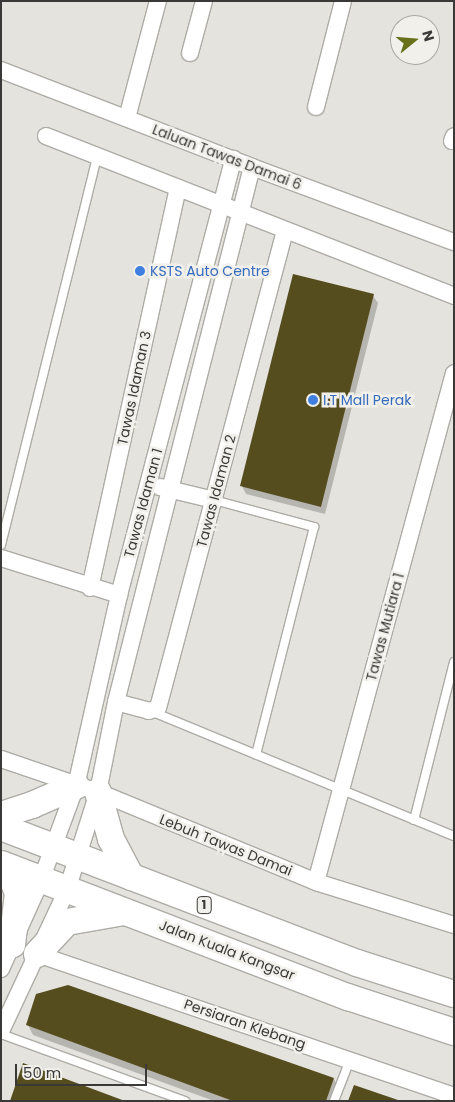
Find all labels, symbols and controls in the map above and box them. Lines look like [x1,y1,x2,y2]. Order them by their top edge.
north arrow [390,15,440,65]
text: N [417,28,439,44]
street label: Laluan Tawas Damai 6 [150,121,304,193]
place label: KSTS Auto Centre [150,263,270,279]
marker: KSTS Auto Centre [134,265,146,277]
street label: Tawas Idaman 3 [114,329,154,447]
place label: I.T Mall Perak [323,392,412,408]
marker: I.T Mall Perak [307,394,319,406]
street label: Tawas Idaman 2 [193,433,239,549]
street label: Tawas Idaman 1 [120,447,166,559]
street label: Tawas Mutiara 1 [363,571,407,683]
street label: Lebuh Tawas Damai [157,811,295,879]
road number: 1 [196,896,212,914]
street label: Jalan Kuala Kangsar [157,916,297,984]
street label: Persiaran Klebang [182,995,308,1053]
scale bar [18,1054,150,1086]
text: 50 m [23,1062,61,1083]

